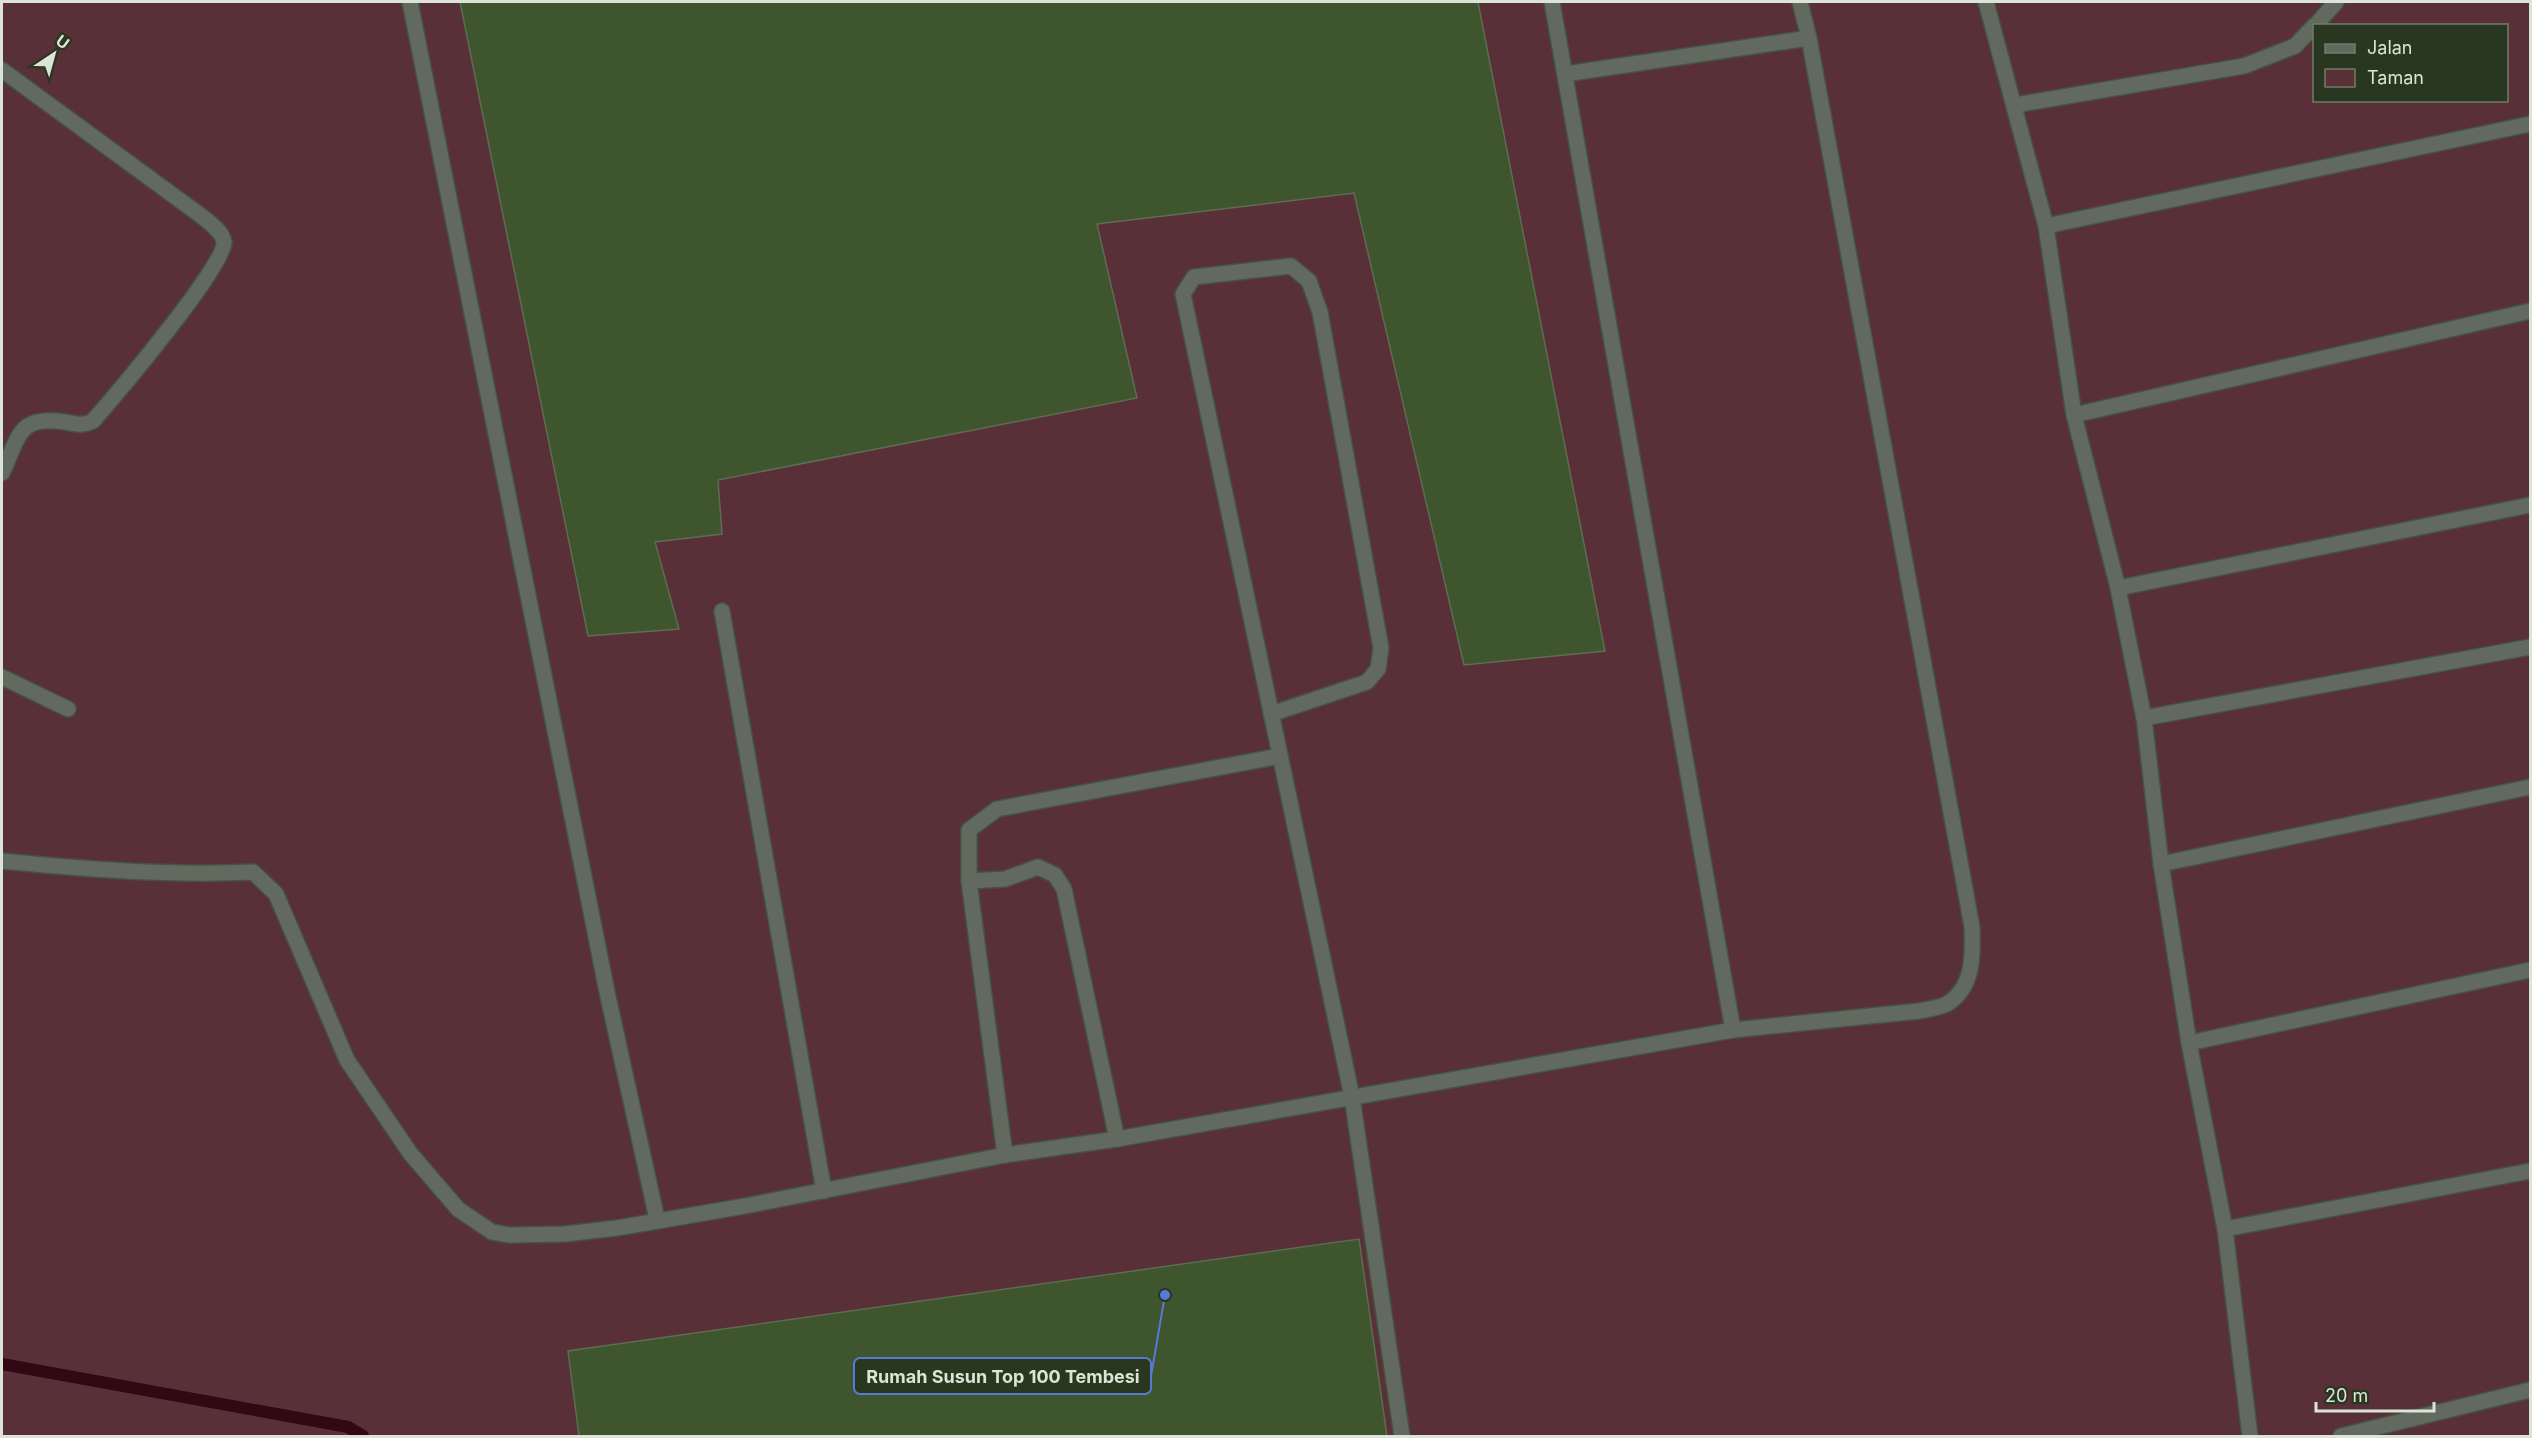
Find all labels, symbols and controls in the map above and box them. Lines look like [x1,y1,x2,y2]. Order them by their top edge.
north arrow [24,24,84,84]
legend [2313,24,2508,102]
text: U [52,30,73,53]
text: Jalan [2367,37,2412,58]
text: Taman [2367,67,2424,88]
callout: Rumah Susun Top 100 Tembesi [854,1358,1151,1394]
text: Rumah Susun Top 100 Tembesi [866,1366,1140,1387]
scale bar [2316,1375,2434,1413]
text: 20 m [2325,1385,2368,1406]

